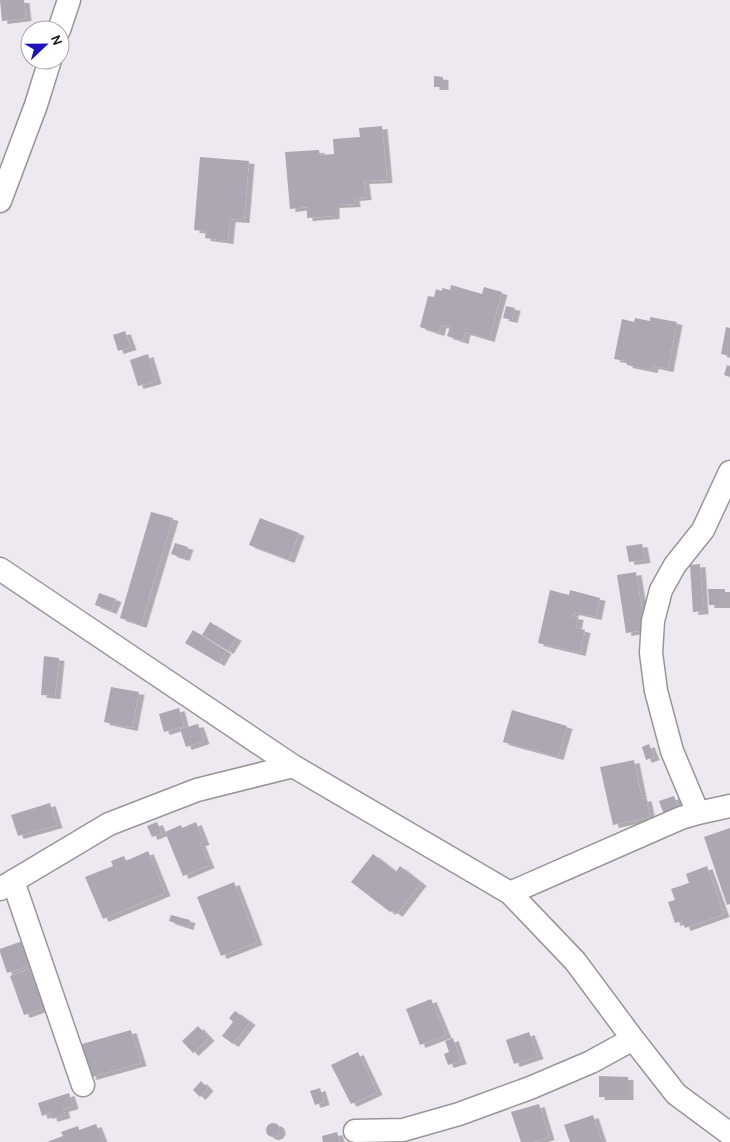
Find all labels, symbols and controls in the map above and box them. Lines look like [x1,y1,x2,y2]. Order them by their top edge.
north arrow [20,20,70,70]
text: N [47,32,66,48]

